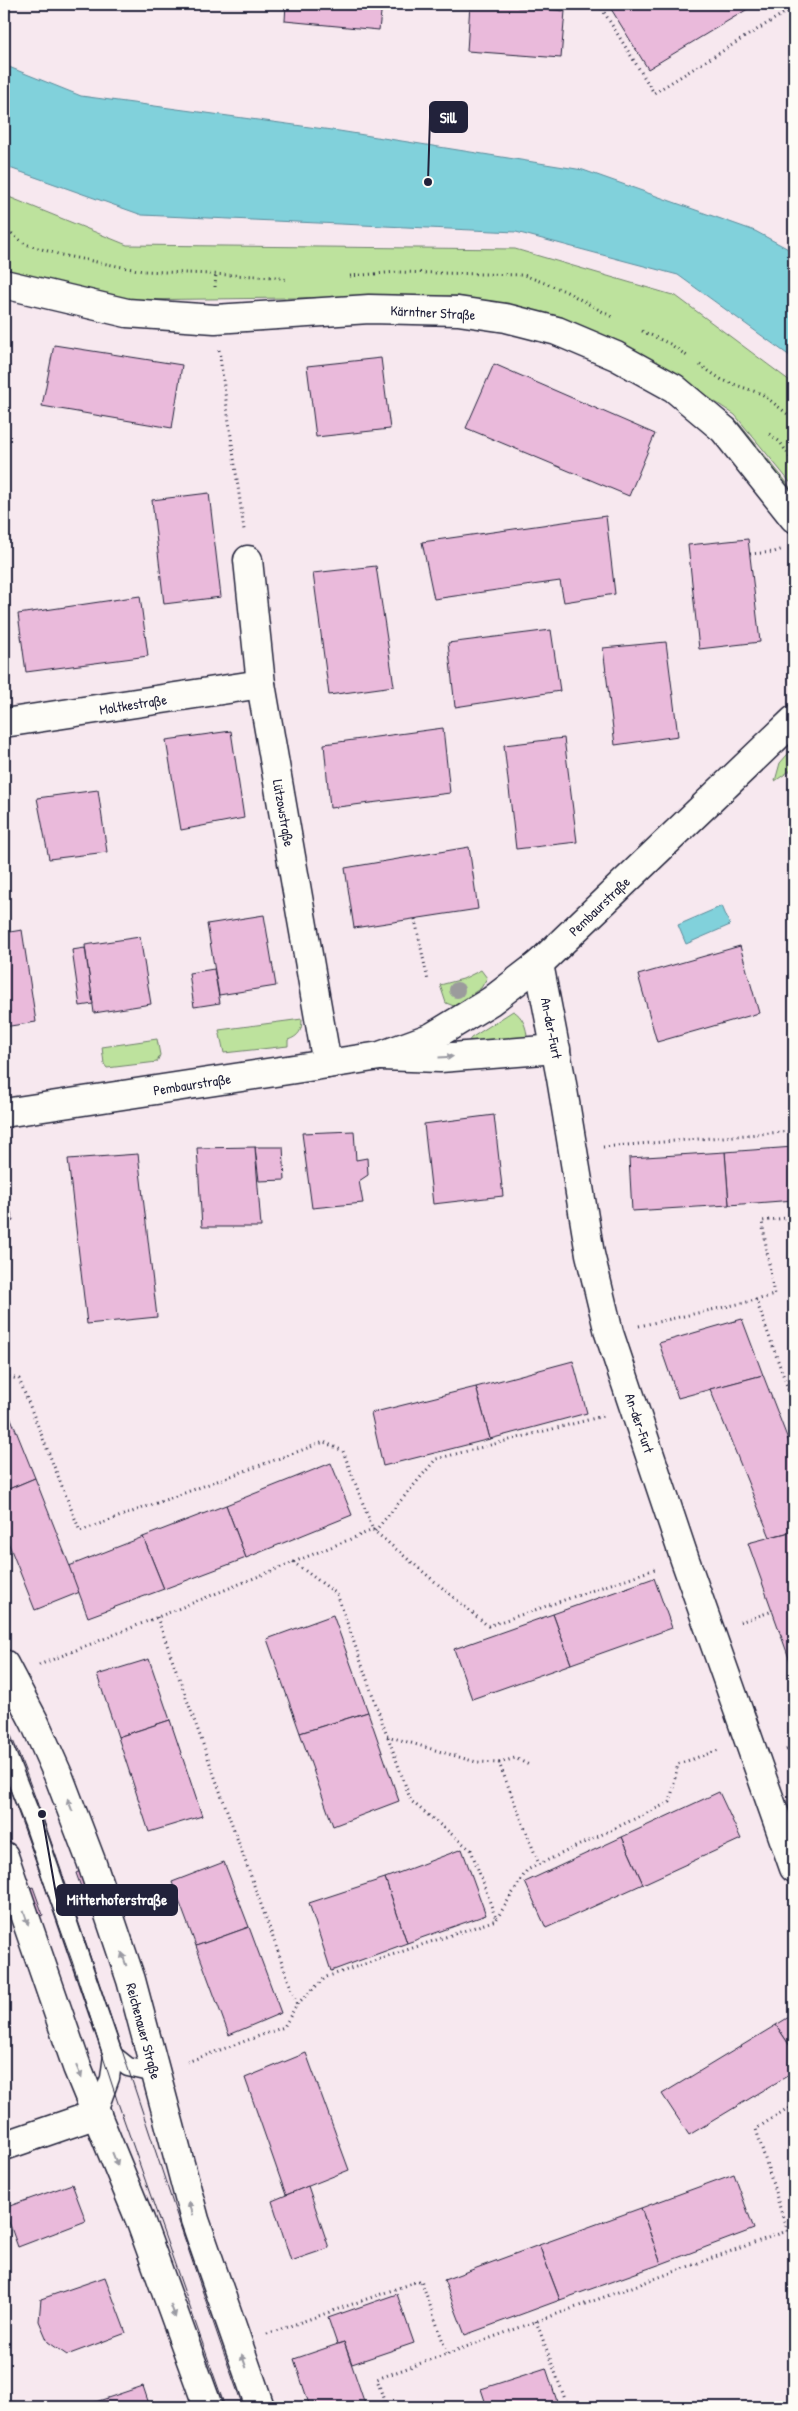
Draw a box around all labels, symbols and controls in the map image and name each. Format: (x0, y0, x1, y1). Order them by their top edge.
callout: Sill (430, 102, 467, 132)
text: Sill (440, 107, 457, 128)
street label: Kärntner Straße (390, 300, 476, 325)
street label: Moltkestraße (98, 689, 169, 720)
street label: Lützowstraße (268, 778, 299, 849)
street label: Pembaurstraße (564, 872, 635, 941)
street label: An-der-Furt (537, 996, 567, 1060)
one-way arrow (438, 1053, 454, 1061)
street label: Pembaurstraße (152, 1068, 233, 1100)
street label: An-der-Furt (621, 1391, 659, 1456)
one-way arrow (66, 1798, 74, 1813)
callout: Mitterhoferstraße (57, 1885, 177, 1915)
text: Mitterhoferstraße (67, 1889, 167, 1911)
one-way arrow (23, 1911, 30, 1926)
one-way arrow (120, 1951, 128, 1966)
street label: Reichenauer Straße (121, 1981, 166, 2082)
one-way arrow (75, 2065, 83, 2080)
one-way arrow (112, 2152, 120, 2166)
one-way arrow (186, 2200, 194, 2215)
one-way arrow (169, 2304, 177, 2319)
one-way arrow (240, 2354, 247, 2369)

